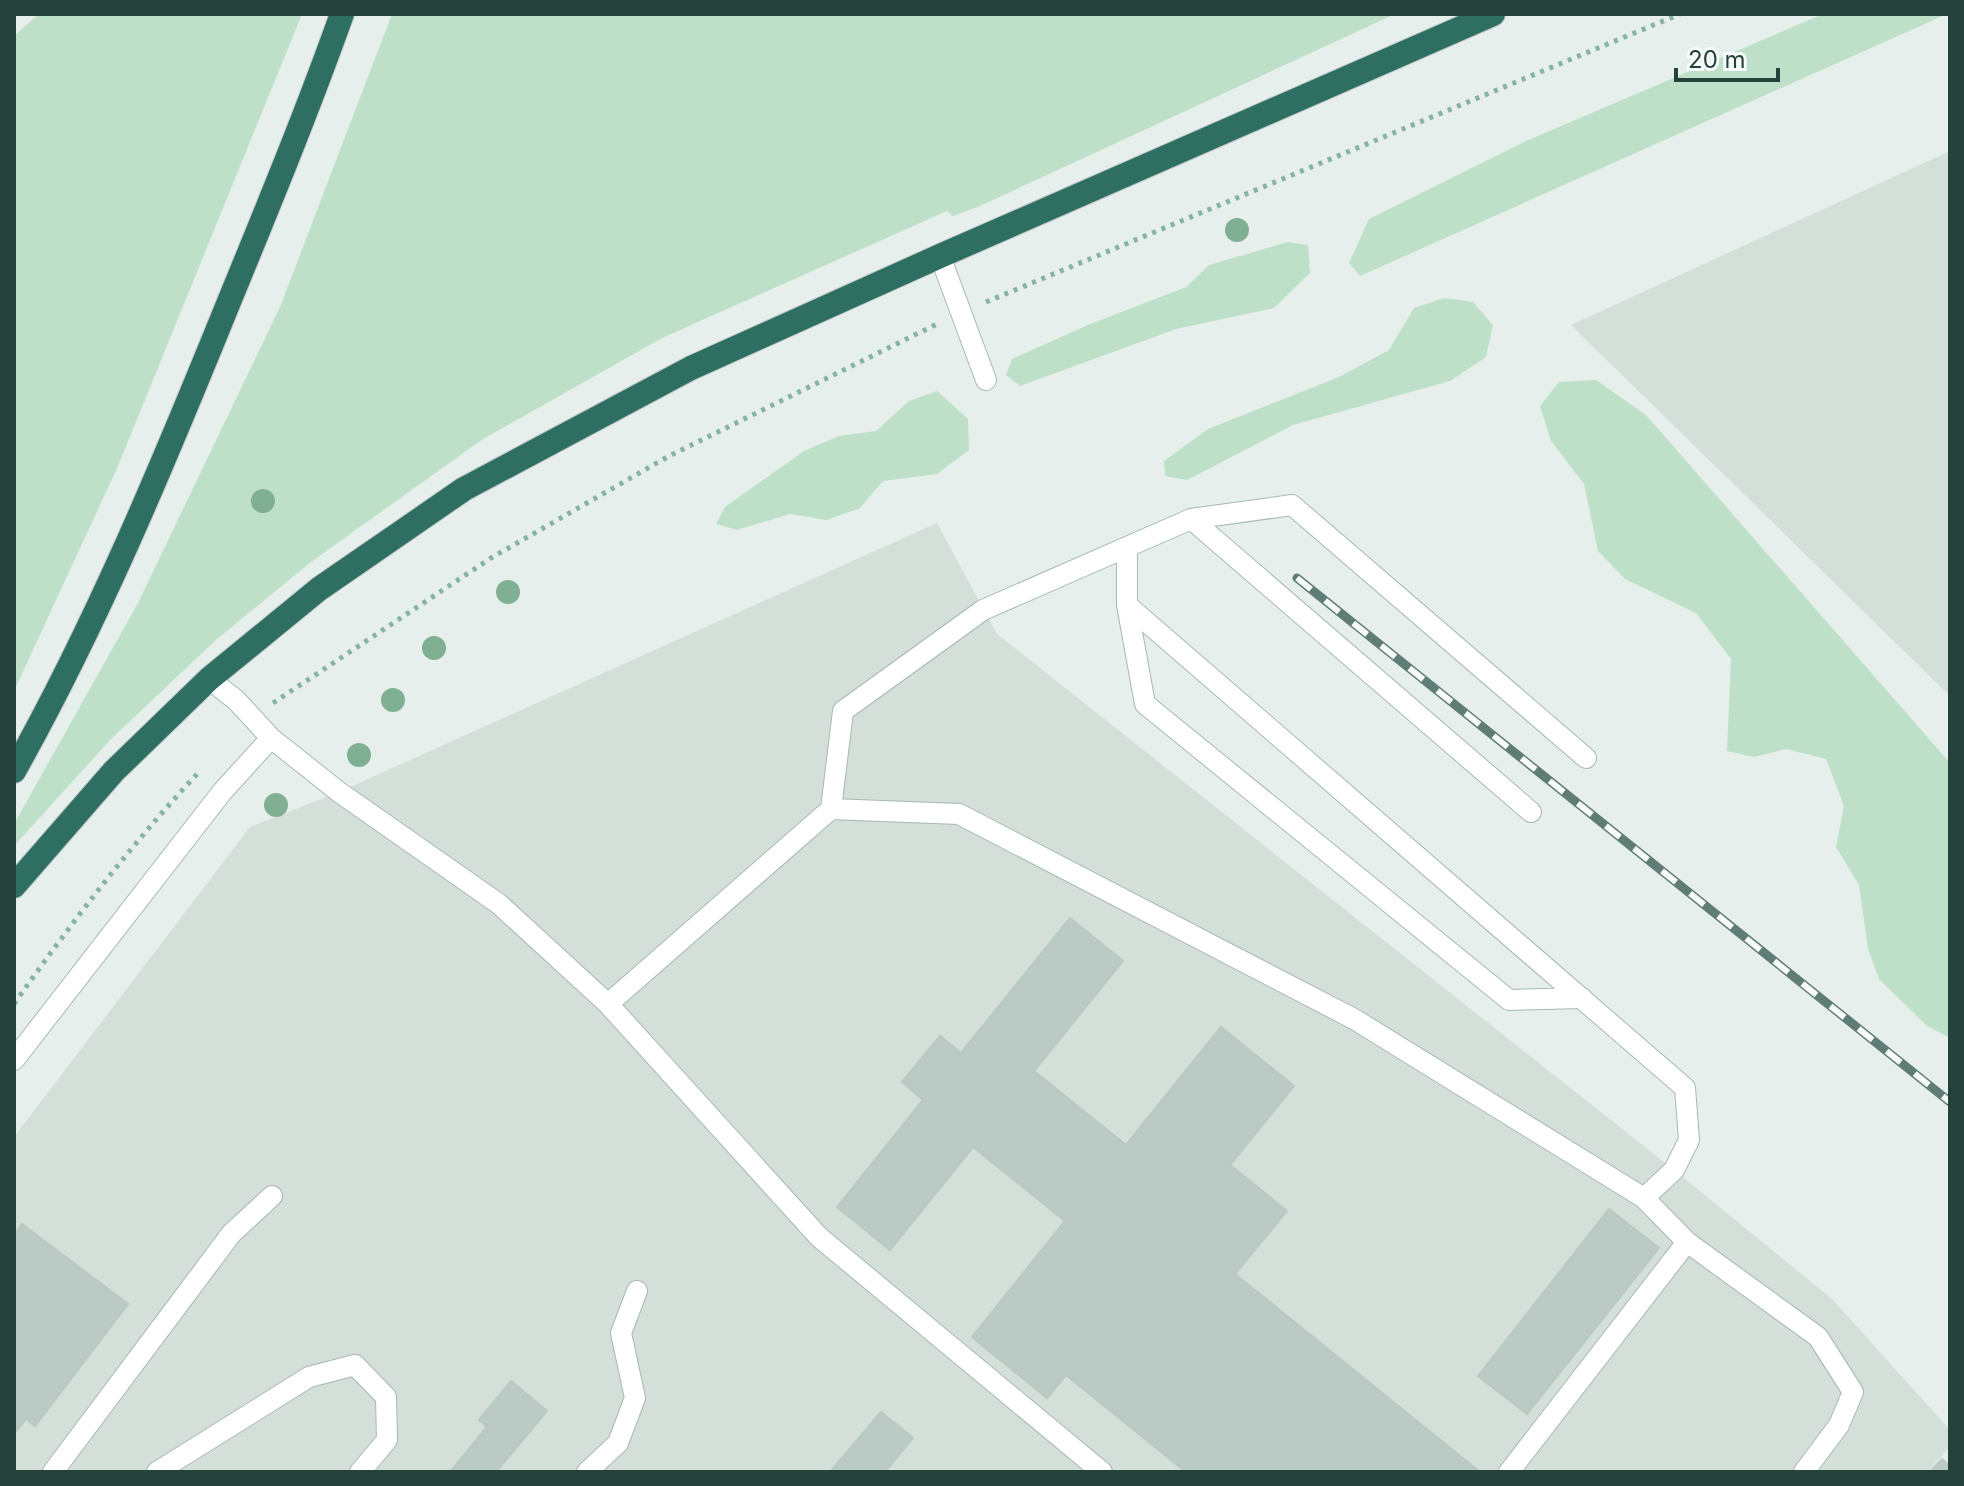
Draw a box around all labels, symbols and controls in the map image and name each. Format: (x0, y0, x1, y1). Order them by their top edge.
scale bar (1676, 32, 1778, 82)
text: 20 m (1688, 45, 1746, 74)

